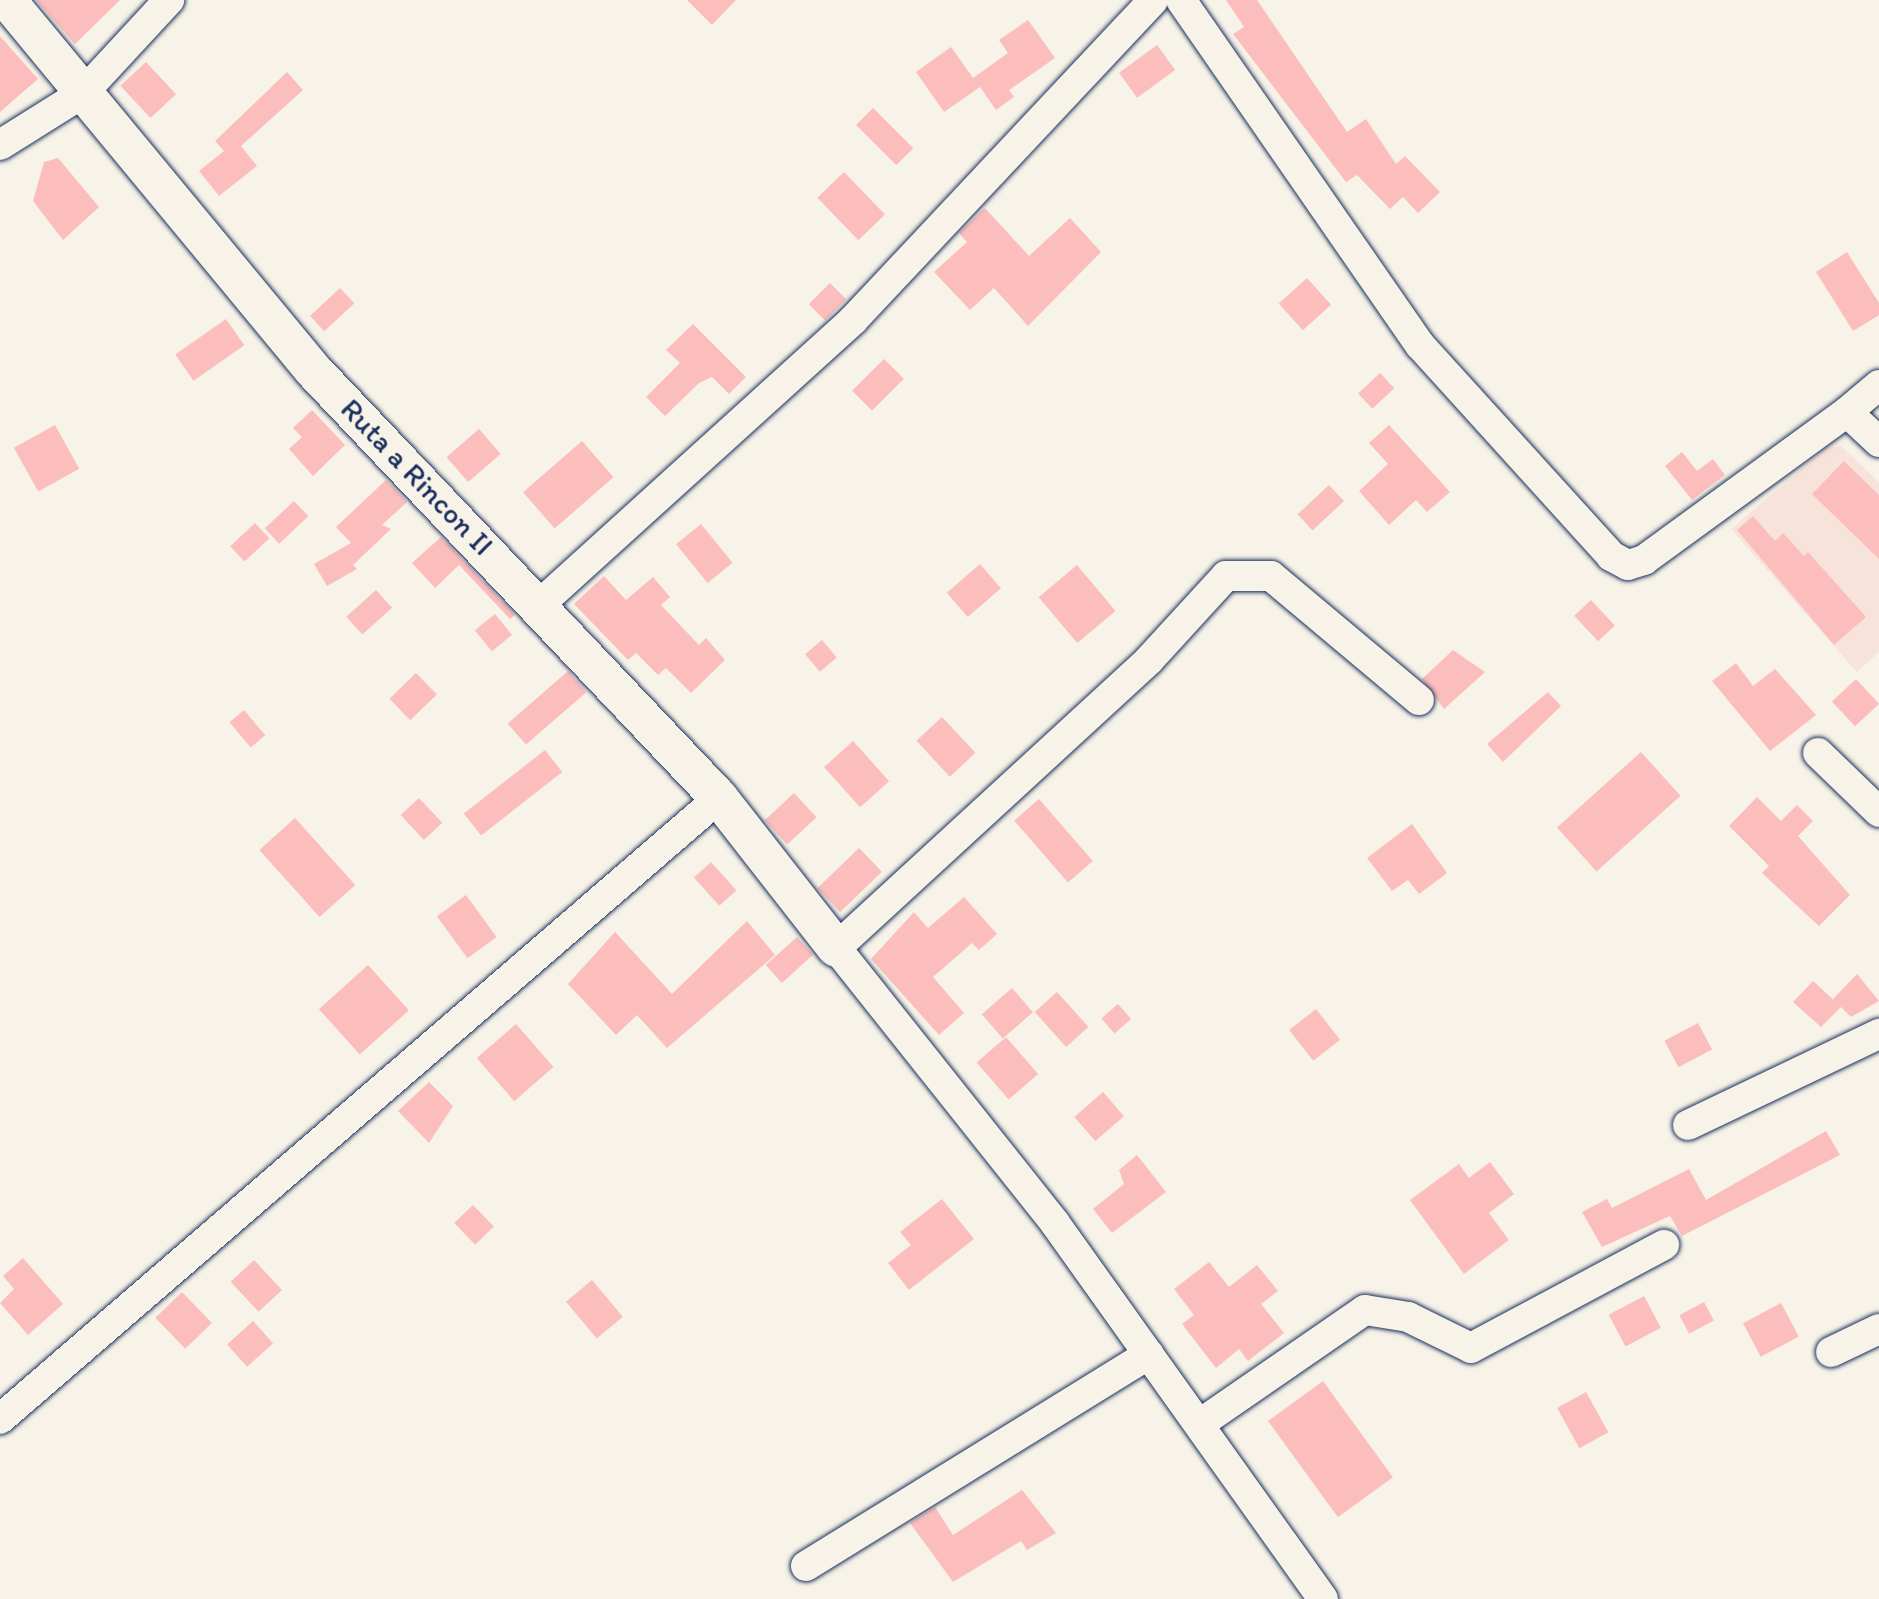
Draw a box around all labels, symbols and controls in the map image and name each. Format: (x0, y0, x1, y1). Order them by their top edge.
street label: Ruta a Rincon II (333, 391, 501, 563)

